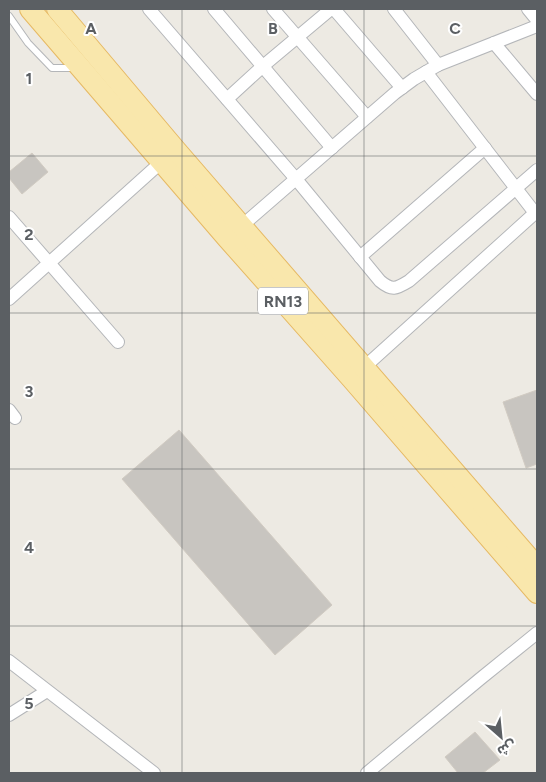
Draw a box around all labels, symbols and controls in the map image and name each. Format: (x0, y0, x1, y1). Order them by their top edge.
text: A (85, 19, 97, 38)
text: B (268, 19, 278, 38)
text: C (449, 19, 461, 38)
text: 1 (26, 69, 32, 88)
text: 2 (24, 225, 34, 244)
road number: RN13 (258, 288, 308, 314)
text: 3 (25, 382, 34, 401)
text: 4 (24, 538, 34, 557)
text: 5 (24, 694, 34, 713)
north arrow (476, 712, 526, 762)
text: ش (494, 736, 519, 760)

